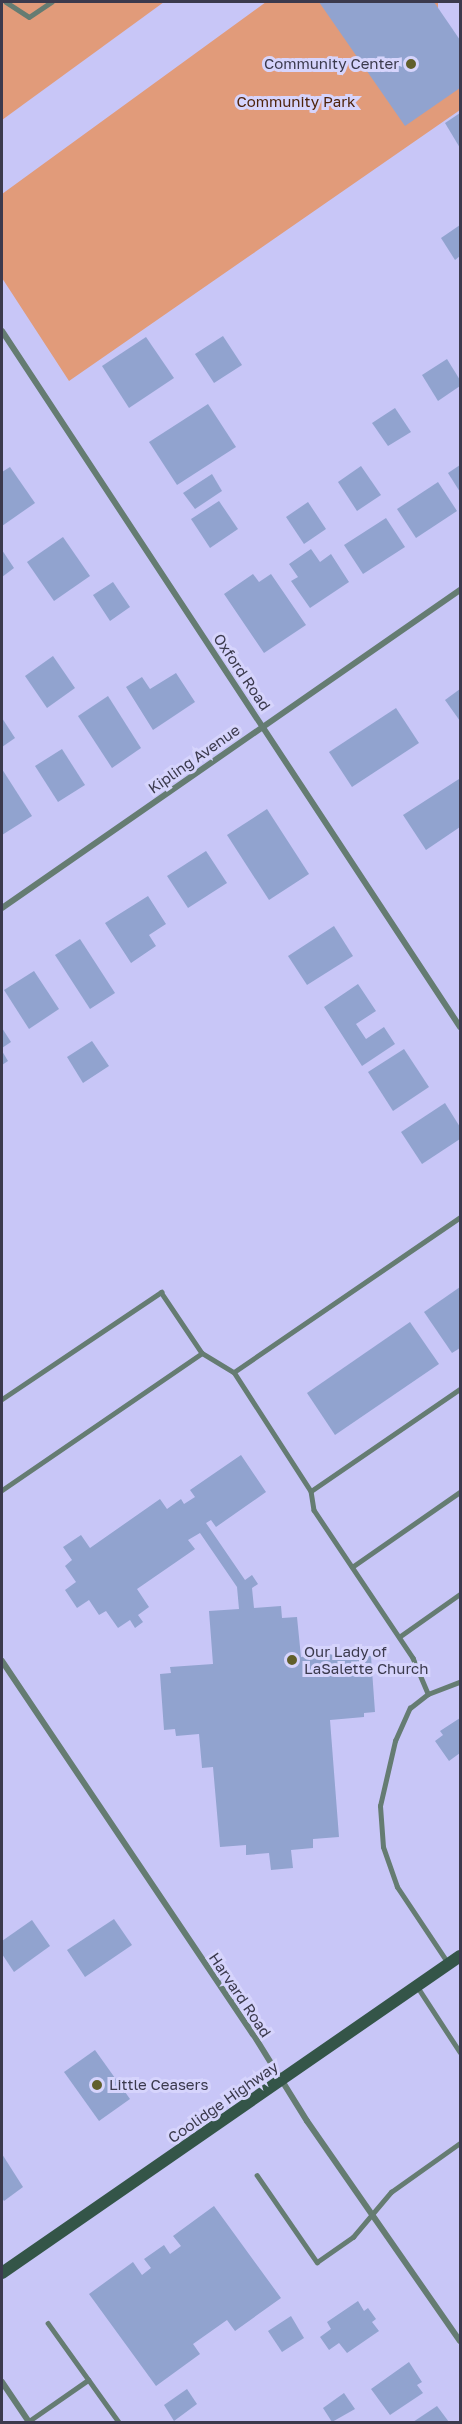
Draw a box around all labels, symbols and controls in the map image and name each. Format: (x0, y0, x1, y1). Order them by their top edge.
place label: Community Center (264, 55, 399, 73)
marker: Community Center (404, 57, 418, 71)
park label: Community Park (237, 93, 355, 111)
street label: Oxford Road (210, 630, 274, 714)
street label: Kipling Avenue (145, 721, 243, 797)
place label: Our Lady of LaSalette Church (304, 1642, 428, 1677)
marker: Our Lady of LaSalette Church (285, 1653, 299, 1667)
street label: Harvard Road (205, 1949, 275, 2041)
street label: Coolidge Highway (165, 2057, 281, 2147)
place label: Little Ceasers (109, 2076, 208, 2094)
marker: Little Ceasers (90, 2078, 104, 2092)

